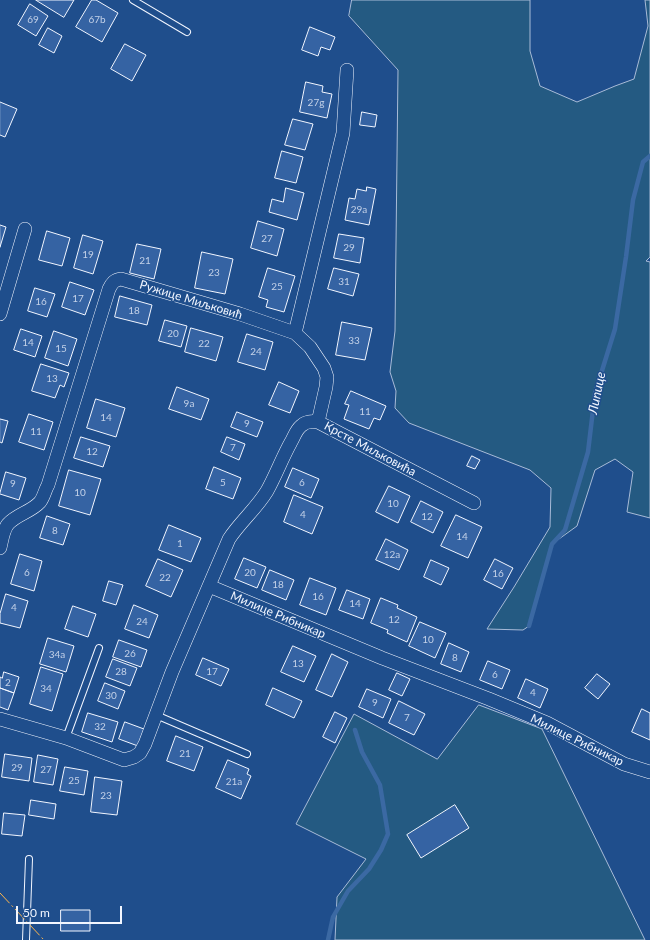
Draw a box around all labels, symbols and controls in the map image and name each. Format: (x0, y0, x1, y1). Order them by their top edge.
house number: 69 (27, 14, 39, 26)
house number: 67b (88, 14, 106, 26)
house number: 27g (308, 97, 324, 109)
house number: 29a (351, 204, 367, 216)
house number: 27 (261, 233, 273, 245)
house number: 29 (343, 242, 355, 254)
house number: 19 (82, 249, 94, 261)
house number: 21 (139, 255, 151, 267)
house number: 23 (208, 267, 220, 279)
house number: 31 (338, 276, 350, 288)
street label: Ружице Миљковић (138, 278, 244, 322)
house number: 25 (271, 281, 283, 293)
house number: 17 (72, 293, 84, 305)
house number: 16 (35, 296, 47, 308)
house number: 18 (128, 305, 140, 317)
house number: 20 (167, 328, 179, 340)
house number: 33 (348, 335, 360, 347)
house number: 14 (22, 337, 34, 349)
house number: 22 (198, 338, 210, 350)
house number: 15 (55, 343, 67, 355)
house number: 24 (250, 346, 262, 358)
water label: Липице (585, 370, 609, 416)
house number: 13 (46, 373, 58, 385)
house number: 9a (184, 398, 194, 410)
house number: 11 (359, 406, 371, 418)
house number: 14 (100, 412, 112, 424)
house number: 9 (244, 418, 250, 430)
street label: Крсте Миљковића (322, 419, 418, 479)
house number: 11 (30, 426, 42, 438)
house number: 7 (230, 442, 236, 454)
house number: 12 (86, 446, 98, 458)
house number: 5 (220, 477, 226, 489)
house number: 6 (299, 477, 305, 489)
house number: 9 (10, 478, 16, 490)
house number: 10 (74, 487, 86, 499)
house number: 10 (387, 498, 399, 510)
house number: 4 (300, 509, 306, 521)
house number: 12 (421, 511, 433, 523)
house number: 8 (52, 525, 58, 537)
house number: 14 (456, 531, 468, 543)
house number: 1 (177, 538, 183, 550)
house number: 12a (384, 549, 400, 561)
house number: 6 (24, 567, 30, 579)
house number: 20 (244, 567, 256, 579)
house number: 16 (492, 568, 504, 580)
house number: 22 (159, 572, 171, 584)
house number: 18 (272, 579, 284, 591)
street label: Милице Рибникар (228, 588, 328, 642)
house number: 16 (312, 591, 324, 603)
house number: 14 (349, 598, 361, 610)
house number: 4 (11, 602, 17, 614)
house number: 12 (388, 614, 400, 626)
house number: 24 (136, 616, 148, 628)
house number: 10 (422, 634, 434, 646)
house number: 26 (124, 648, 136, 660)
house number: 34a (49, 649, 65, 661)
house number: 8 (452, 652, 458, 664)
house number: 13 (292, 658, 304, 670)
house number: 28 (115, 666, 127, 678)
house number: 17 (206, 666, 218, 678)
house number: 6 (492, 669, 498, 681)
house number: 2 (5, 677, 11, 689)
house number: 34 (40, 683, 52, 695)
house number: 4 (530, 687, 536, 699)
house number: 30 (105, 690, 117, 702)
house number: 9 (372, 697, 378, 709)
street label: Милице Рибникар (528, 711, 626, 769)
house number: 7 (404, 712, 410, 724)
house number: 32 (94, 721, 106, 733)
house number: 21 (179, 748, 191, 760)
house number: 29 (11, 762, 23, 774)
house number: 27 (40, 764, 52, 776)
house number: 25 (68, 775, 80, 787)
house number: 21a (226, 776, 242, 788)
house number: 23 (100, 790, 112, 802)
scale bar (18, 898, 124, 924)
text: 50 m (23, 905, 50, 920)

